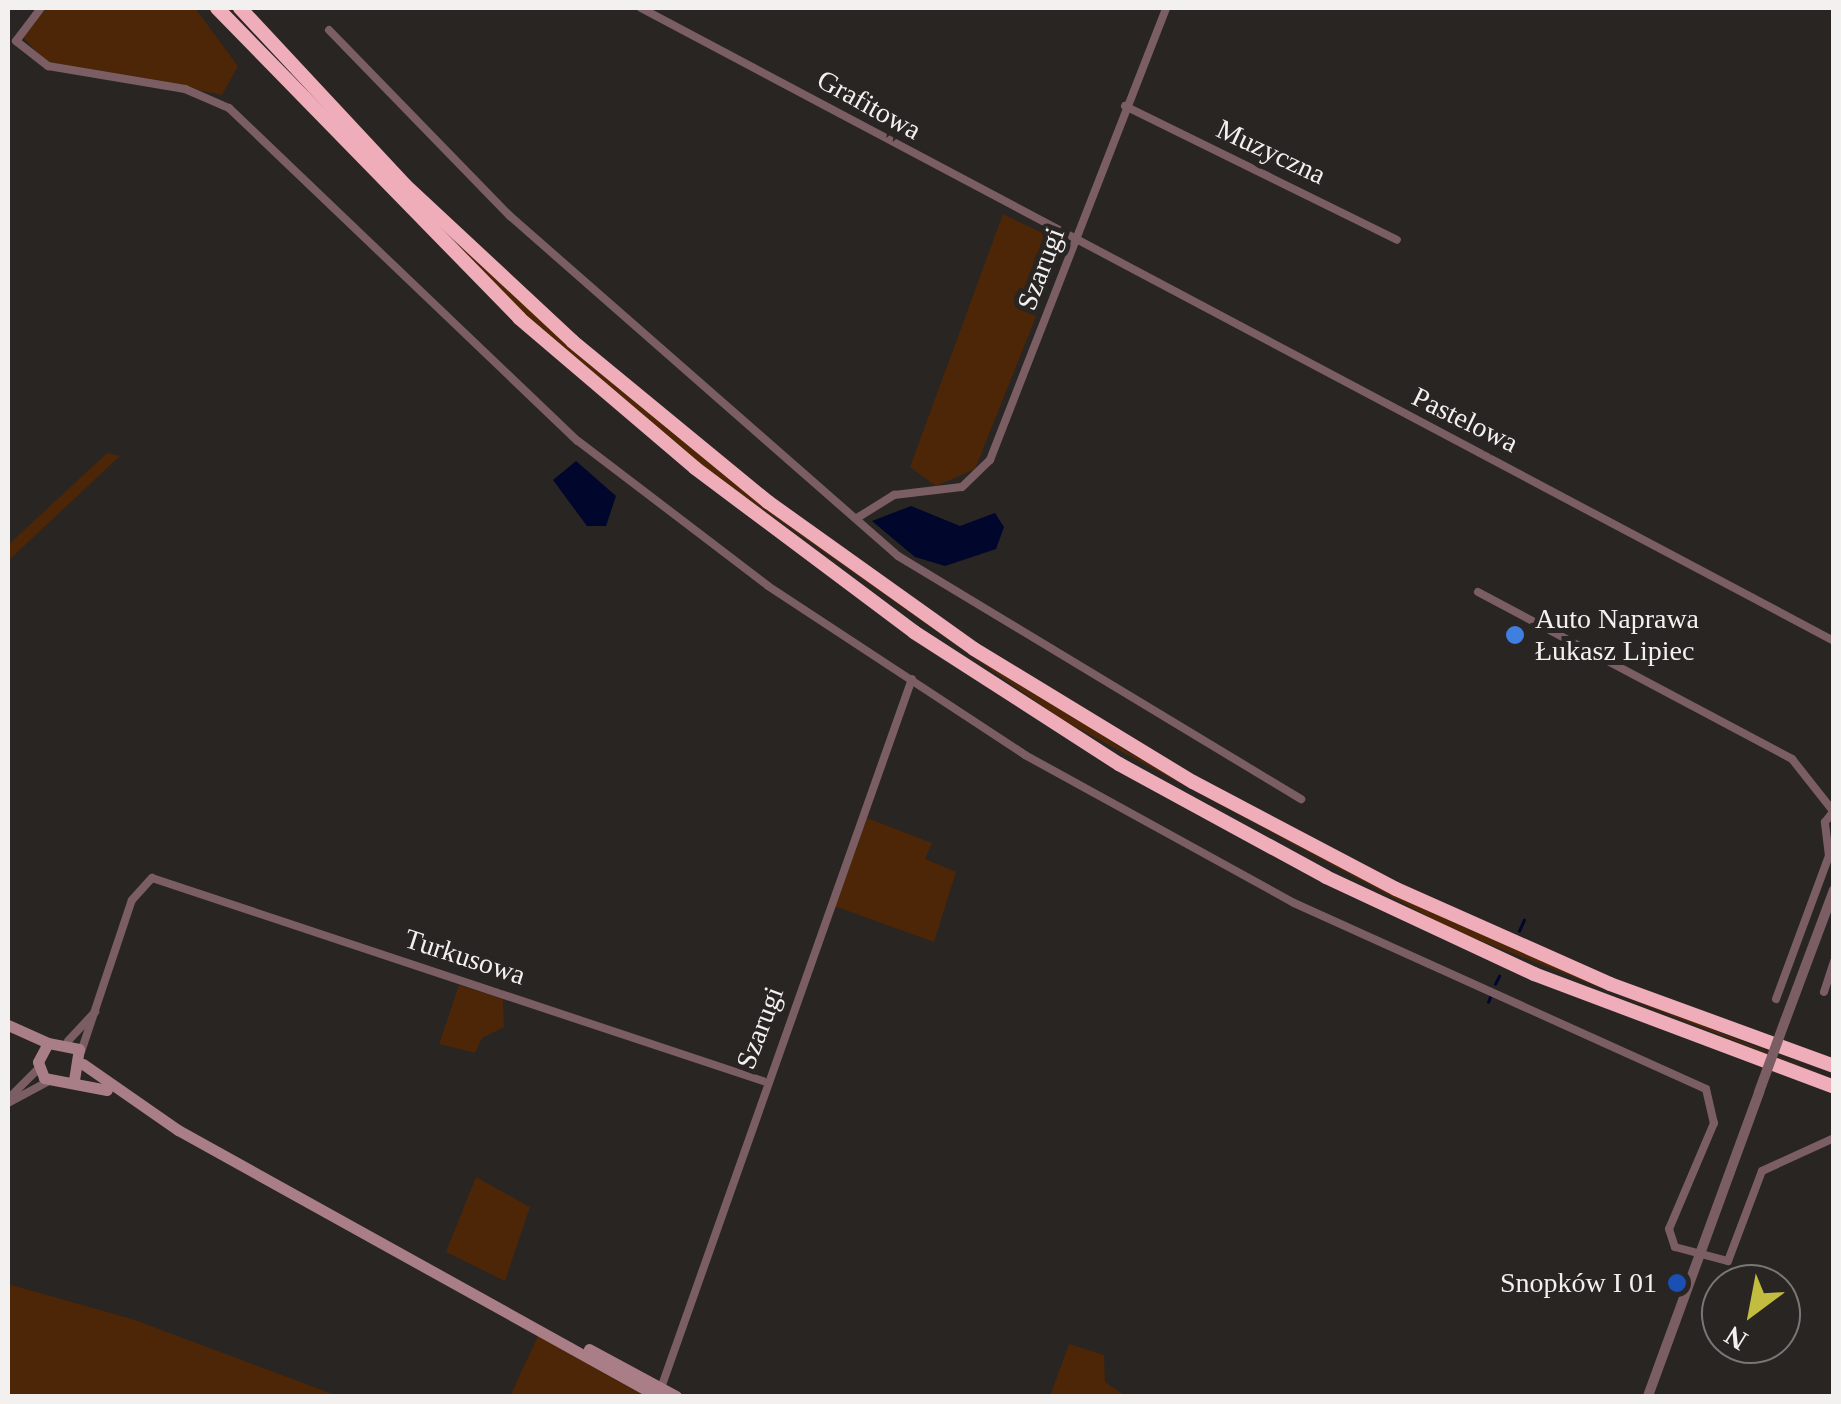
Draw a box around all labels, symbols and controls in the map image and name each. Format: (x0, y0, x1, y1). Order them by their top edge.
street label: Grafitowa (811, 63, 927, 147)
street label: Muzyczna (1211, 112, 1331, 192)
street label: Szarugi (1010, 223, 1072, 315)
street label: Pastelowa (1407, 380, 1523, 460)
place label: Auto Naprawa Łukasz Lipiec (1535, 602, 1699, 668)
marker: Auto Naprawa Łukasz Lipiec (1504, 624, 1526, 646)
street label: Turkusowa (400, 922, 530, 992)
street label: Szarugi (729, 982, 791, 1074)
north arrow (1701, 1264, 1801, 1364)
place label: Snopków I 01 (1500, 1266, 1657, 1300)
marker: Snopków I 01 (1666, 1272, 1688, 1294)
text: N (1719, 1320, 1753, 1357)

